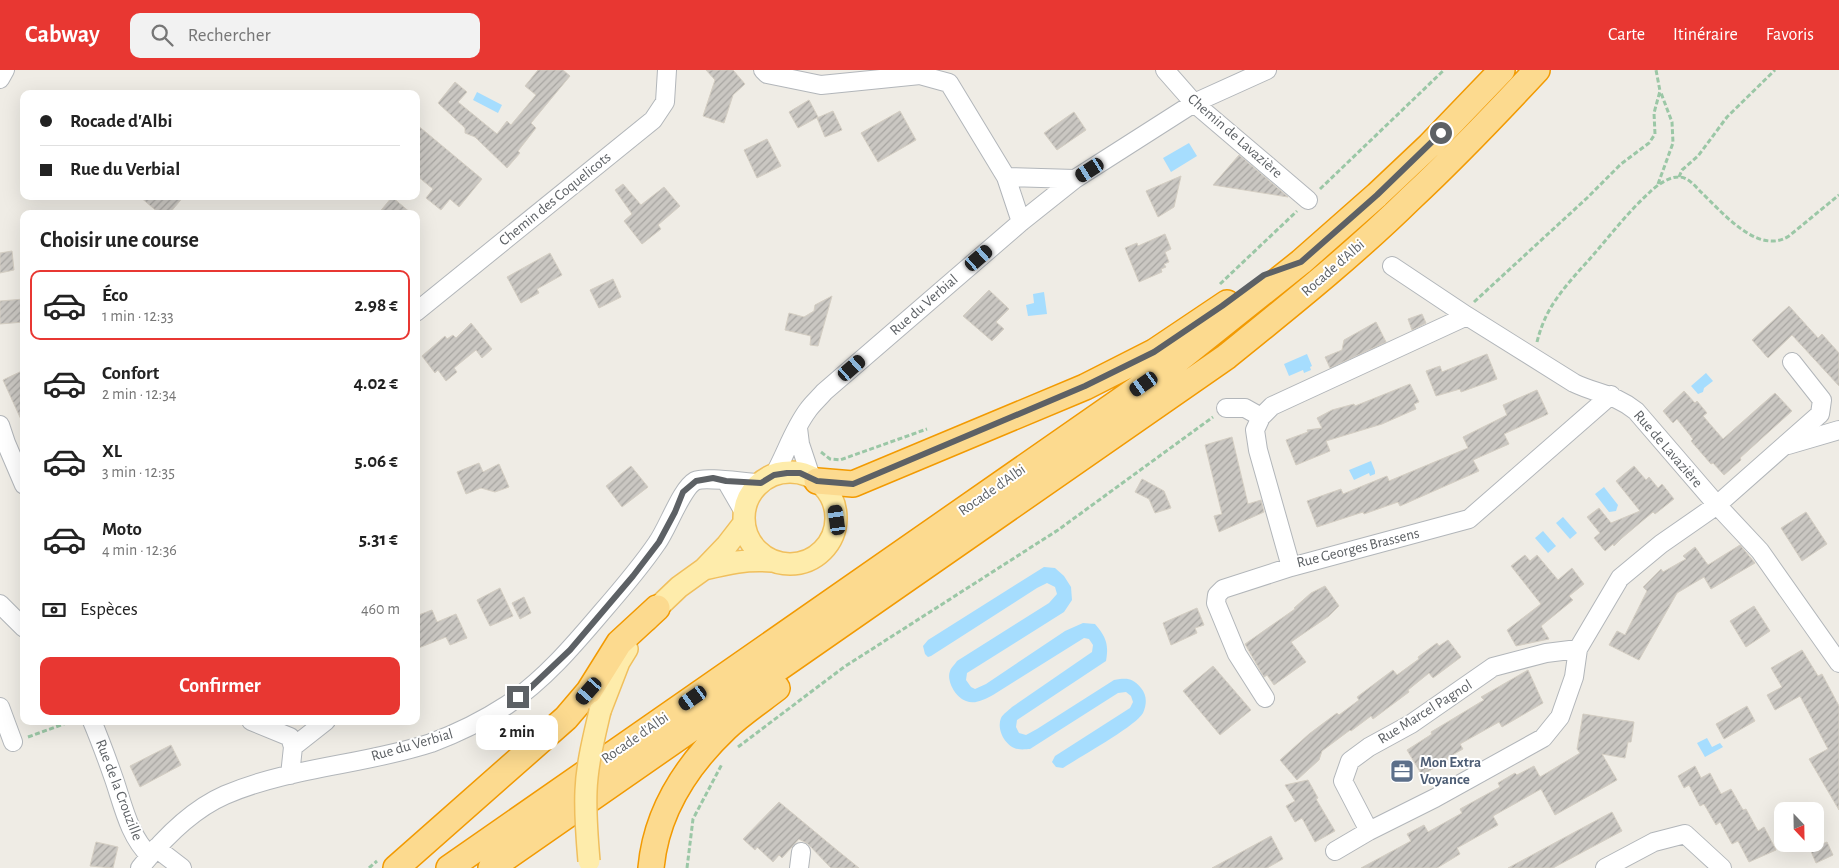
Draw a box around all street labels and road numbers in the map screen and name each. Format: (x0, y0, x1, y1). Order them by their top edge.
street label: Chemin de Lavazière (1185, 91, 1285, 181)
street label: Chemin des Coquelicots (496, 149, 614, 249)
street label: Rocade d'Albi (1299, 237, 1367, 299)
street label: Rue du Verbial (887, 272, 961, 338)
street label: Rue de Lavazière (1631, 408, 1705, 490)
street label: Rocade d'Albi (956, 462, 1028, 518)
street label: Rue Georges Brassens (1295, 526, 1421, 570)
street label: Rue Marcel Pagnol (1375, 677, 1475, 747)
street label: Rocade d'Albi (599, 710, 671, 766)
street label: Rue du Verbial (369, 726, 455, 764)
street label: Rue de la Crouzille (93, 737, 145, 843)

